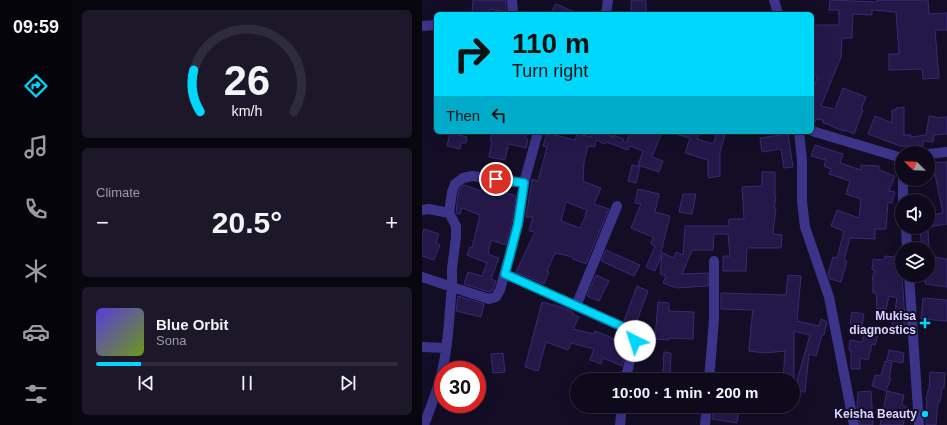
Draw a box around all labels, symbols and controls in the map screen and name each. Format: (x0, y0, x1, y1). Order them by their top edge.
text: 09:59 (13, 17, 59, 37)
icon: right (446, 28, 498, 80)
text: 110 m (512, 28, 590, 59)
text: 26 (224, 57, 270, 104)
text: Turn right (512, 61, 588, 81)
icon: directions (22, 72, 50, 100)
text: km/h (232, 103, 263, 119)
icon: left (488, 104, 510, 126)
text: Then (446, 107, 480, 124)
icon: music (22, 133, 50, 161)
north arrow (895, 146, 935, 186)
map controls (895, 146, 935, 282)
pin (479, 162, 513, 196)
icon: arrive (485, 168, 507, 190)
text: Climate (96, 185, 140, 200)
button: sound (895, 194, 935, 234)
icon: phone (22, 195, 50, 223)
text: 20.5° (212, 206, 282, 239)
text: − (96, 210, 109, 235)
text: + (385, 210, 398, 235)
button: layers (895, 242, 935, 282)
icon: climate (22, 257, 50, 285)
place label: Mukisa diagnostics (849, 309, 916, 337)
text: Blue Orbit (156, 316, 229, 333)
marker: Mukisa diagnostics (919, 317, 931, 329)
icon: car (22, 318, 50, 346)
position arrow (614, 320, 656, 362)
text: Sona (156, 333, 186, 348)
speed limit sign: 30 (434, 361, 486, 413)
icon: previous (135, 372, 157, 394)
icon: pause (236, 372, 258, 394)
icon: next (337, 372, 359, 394)
icon: filters (22, 380, 50, 408)
text: 10:00 · 1 min · 200 m (612, 384, 758, 401)
place label: Keisha Beauty (834, 407, 917, 421)
marker: Keisha Beauty (920, 409, 930, 419)

